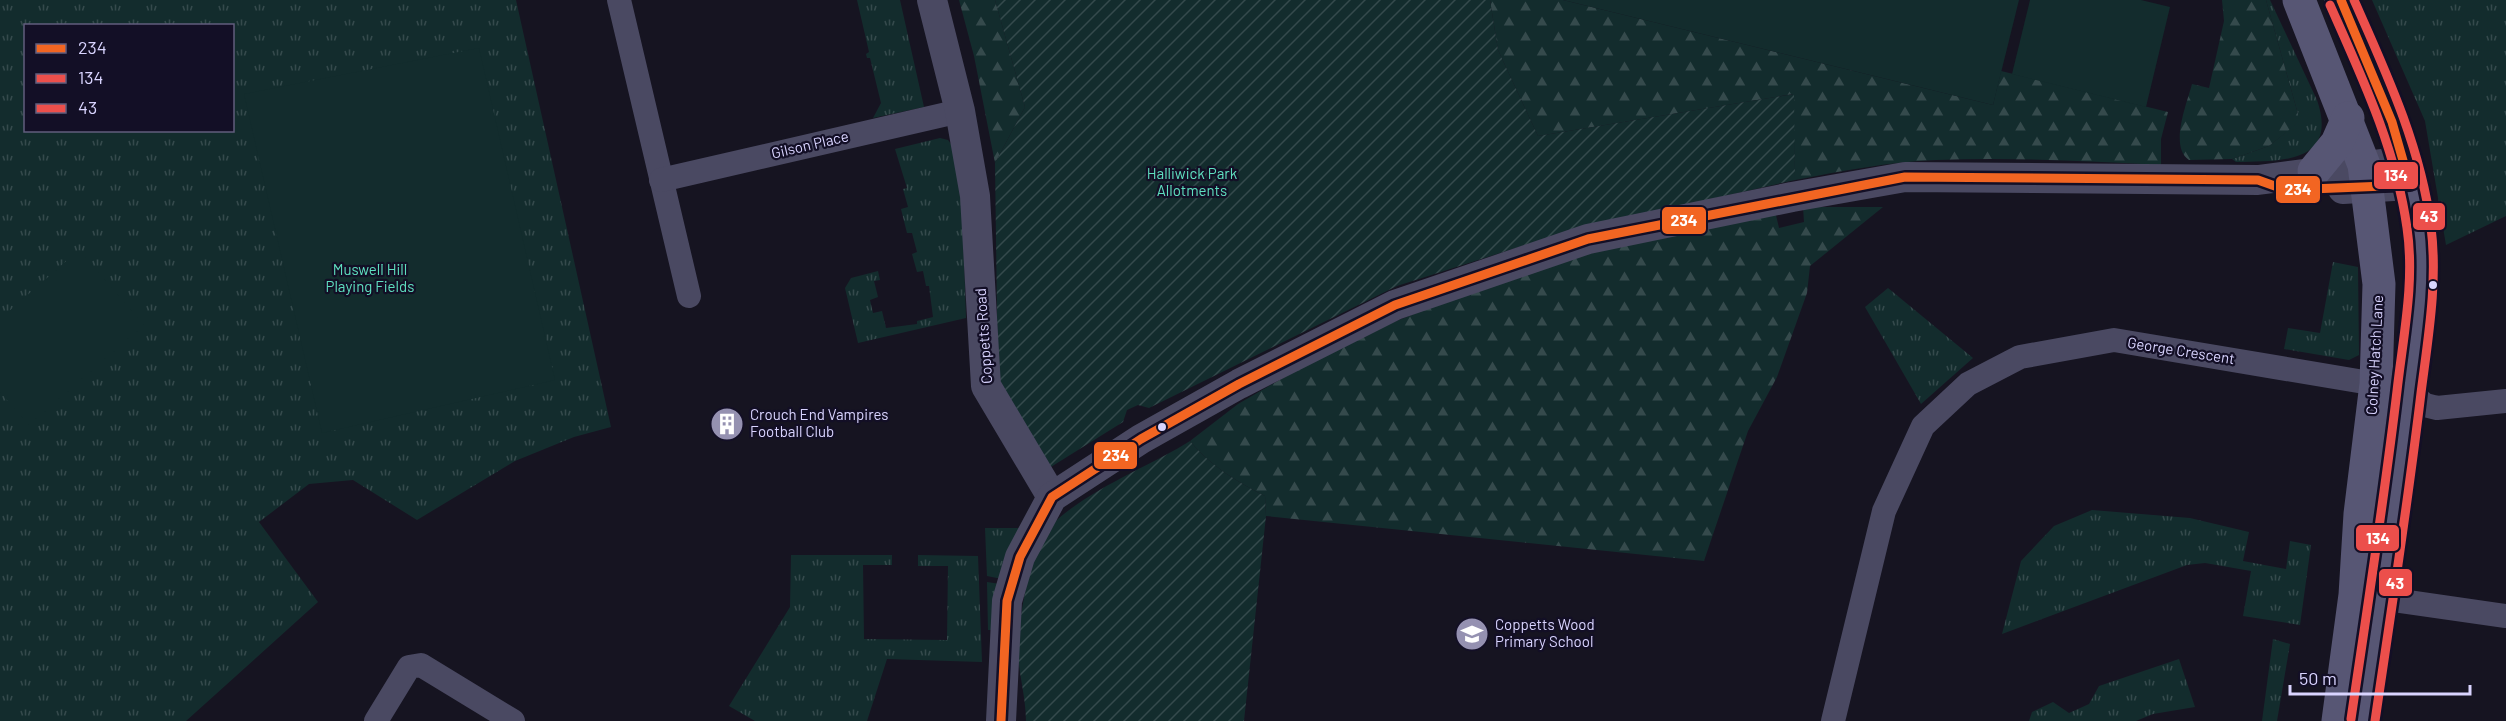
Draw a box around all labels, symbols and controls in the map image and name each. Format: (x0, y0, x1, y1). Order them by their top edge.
legend (24, 24, 234, 132)
text: 234 (78, 36, 107, 58)
text: 134 (78, 66, 104, 88)
text: 43 (78, 96, 97, 118)
street label: Gilson Place (769, 126, 850, 162)
line badge: 134 (2373, 161, 2419, 190)
park label: Halliwick Park Allotments (1147, 164, 1238, 199)
text: 134 (2384, 165, 2408, 184)
line badge: 234 (2275, 175, 2321, 204)
text: 234 (2284, 179, 2312, 198)
line badge: 43 (2412, 202, 2446, 231)
line badge: 234 (1661, 206, 1707, 235)
text: 43 (2420, 206, 2438, 225)
text: 234 (1670, 210, 1698, 229)
park label: Muswell Hill Playing Fields (326, 260, 414, 295)
unlabelled marker (2427, 279, 2439, 291)
street label: Coppetts Road (971, 288, 995, 385)
street label: Colney Hatch Lane (2362, 295, 2386, 415)
street label: George Crescent (2126, 333, 2236, 367)
place label: Crouch End Vampires Football Club (750, 405, 889, 440)
building icon: Crouch End Vampires Football Club (709, 406, 745, 442)
unlabelled marker (1156, 421, 1168, 433)
line badge: 234 (1093, 441, 1138, 470)
text: 234 (1102, 445, 1130, 464)
line badge: 134 (2355, 524, 2400, 552)
text: 134 (2366, 528, 2390, 547)
line badge: 43 (2378, 568, 2413, 597)
text: 43 (2386, 573, 2404, 592)
place label: Coppetts Wood Primary School (1495, 615, 1595, 650)
school or university icon: Coppetts Wood Primary School (1454, 616, 1490, 652)
scale bar (2290, 658, 2470, 696)
text: 50 m (2299, 667, 2337, 689)

